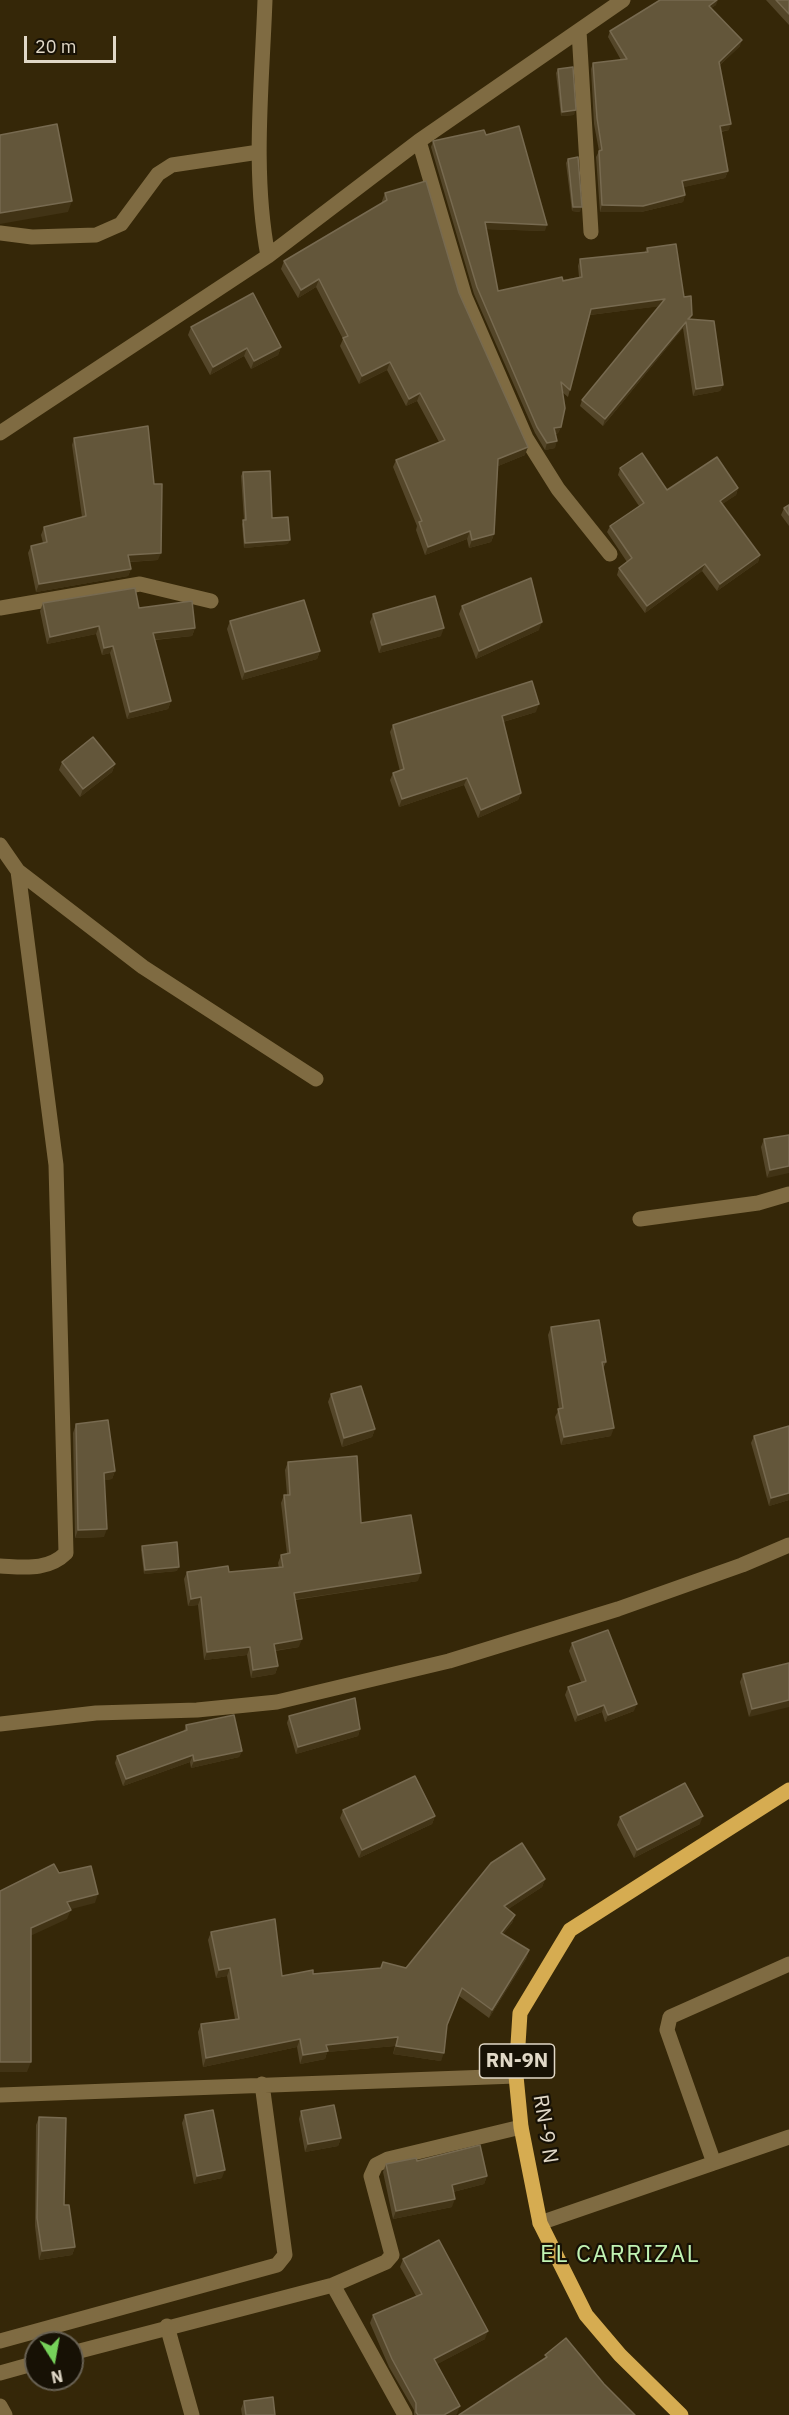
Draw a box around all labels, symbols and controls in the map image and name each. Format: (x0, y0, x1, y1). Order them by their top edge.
scale bar (27, 24, 118, 62)
text: 20 m (35, 35, 77, 58)
road number: RN-9N (480, 2044, 554, 2078)
street label: RN-9 N (527, 2093, 563, 2165)
district label: EL CARRIZAL (540, 2241, 700, 2269)
north arrow (24, 2331, 84, 2391)
text: N (49, 2366, 65, 2388)

